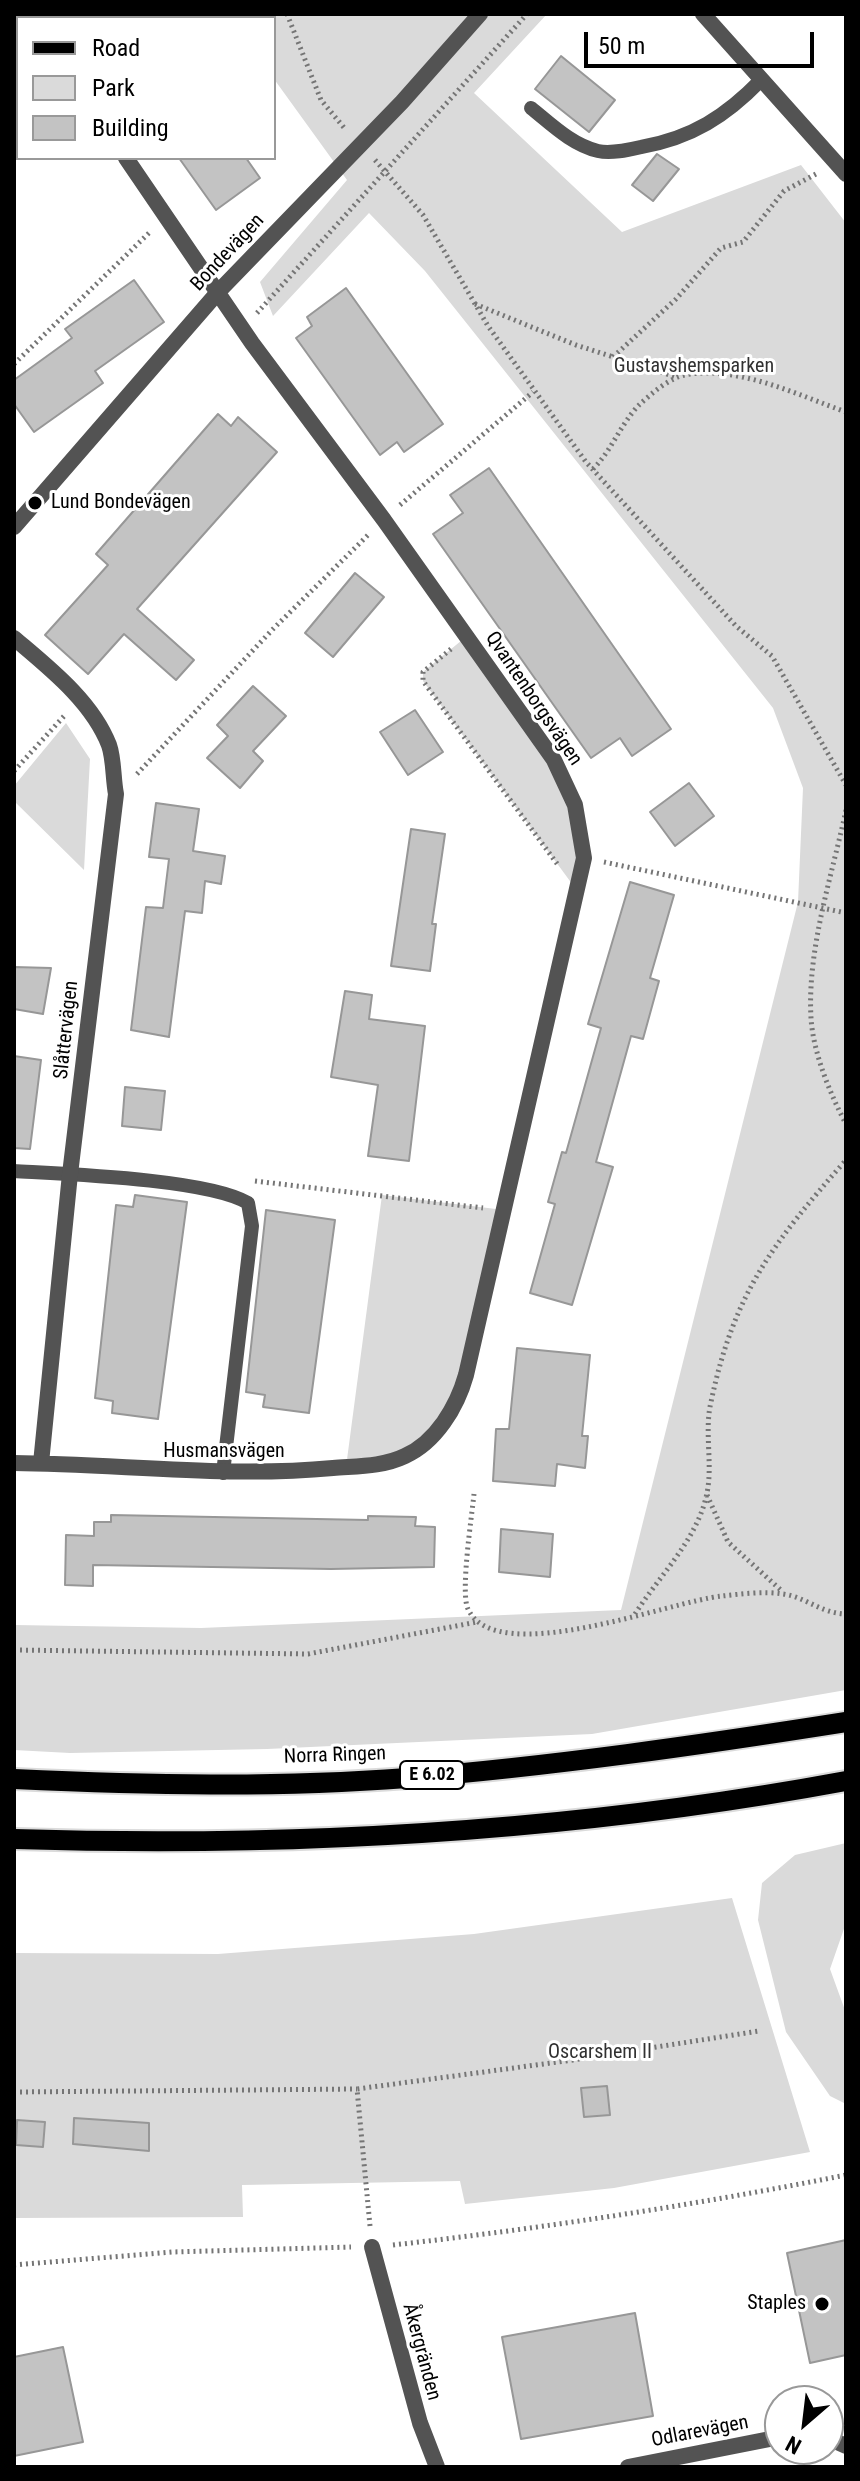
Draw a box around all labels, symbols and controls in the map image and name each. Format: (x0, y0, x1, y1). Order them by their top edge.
legend (16, 16, 276, 160)
scale bar (588, 16, 818, 66)
text: 50 m (598, 32, 645, 60)
text: Road (92, 34, 140, 62)
text: Park (92, 74, 135, 102)
text: Building (92, 114, 169, 142)
street label: Bondevägen (186, 209, 270, 297)
park label: Gustavshemsparken (614, 355, 774, 379)
place label: Lund Bondevägen (51, 491, 191, 515)
marker: Lund Bondevägen (26, 494, 44, 512)
street label: Qvantenborgsvägen (479, 627, 587, 771)
street label: Slåttervägen (50, 980, 84, 1080)
street label: Husmansvägen (163, 1440, 285, 1464)
street label: Norra Ringen (284, 1742, 386, 1770)
road number: E 6.02 (400, 1761, 464, 1789)
park label: Oscarshem II (548, 2041, 652, 2065)
place label: Staples (747, 2292, 806, 2316)
marker: Staples (813, 2295, 831, 2313)
street label: Åkergränden (397, 2301, 445, 2403)
north arrow (764, 2385, 844, 2465)
street label: Odlarevägen (650, 2411, 750, 2453)
text: N (782, 2431, 805, 2459)

